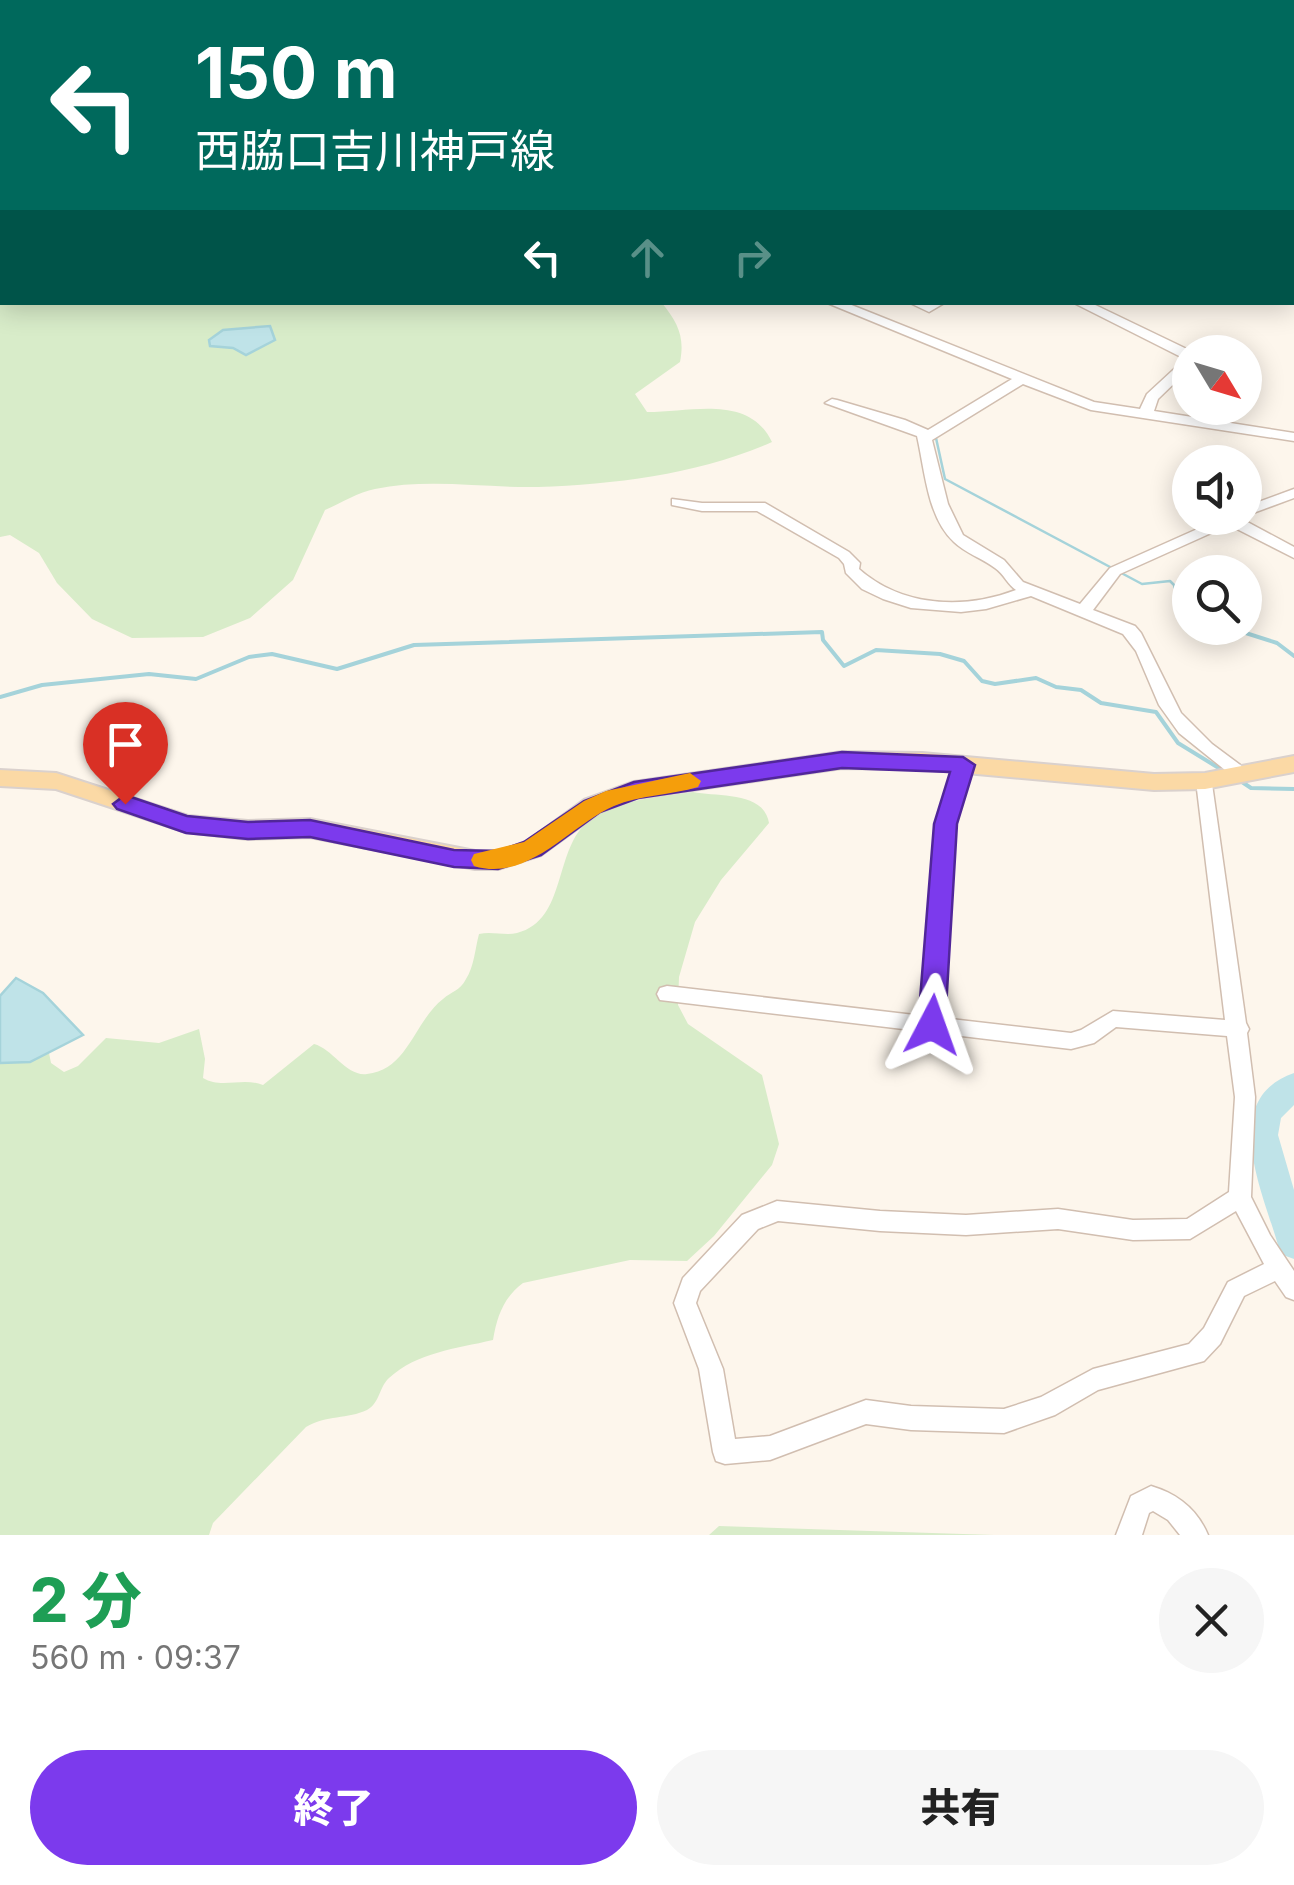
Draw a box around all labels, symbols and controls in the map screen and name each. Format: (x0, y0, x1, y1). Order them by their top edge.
text: 150 m (195, 30, 398, 115)
icon: left (30, 40, 160, 170)
text: 西脇口吉川神戸線 (195, 123, 555, 178)
icon: left (515, 230, 570, 285)
icon: ahead (620, 230, 675, 285)
icon: right (725, 230, 780, 285)
north arrow (1172, 335, 1262, 425)
map controls (1172, 335, 1262, 645)
button: sound (1172, 445, 1262, 535)
button: search (1172, 555, 1262, 645)
pin (83, 702, 168, 805)
icon: arrive (98, 717, 153, 772)
position arrow (880, 973, 984, 1077)
text: 2 分 (30, 1564, 141, 1636)
button: close (1159, 1568, 1264, 1673)
text: 560 m · 09:37 (30, 1638, 241, 1677)
button: 終了 (30, 1750, 637, 1865)
button: 共有 (657, 1750, 1264, 1865)

